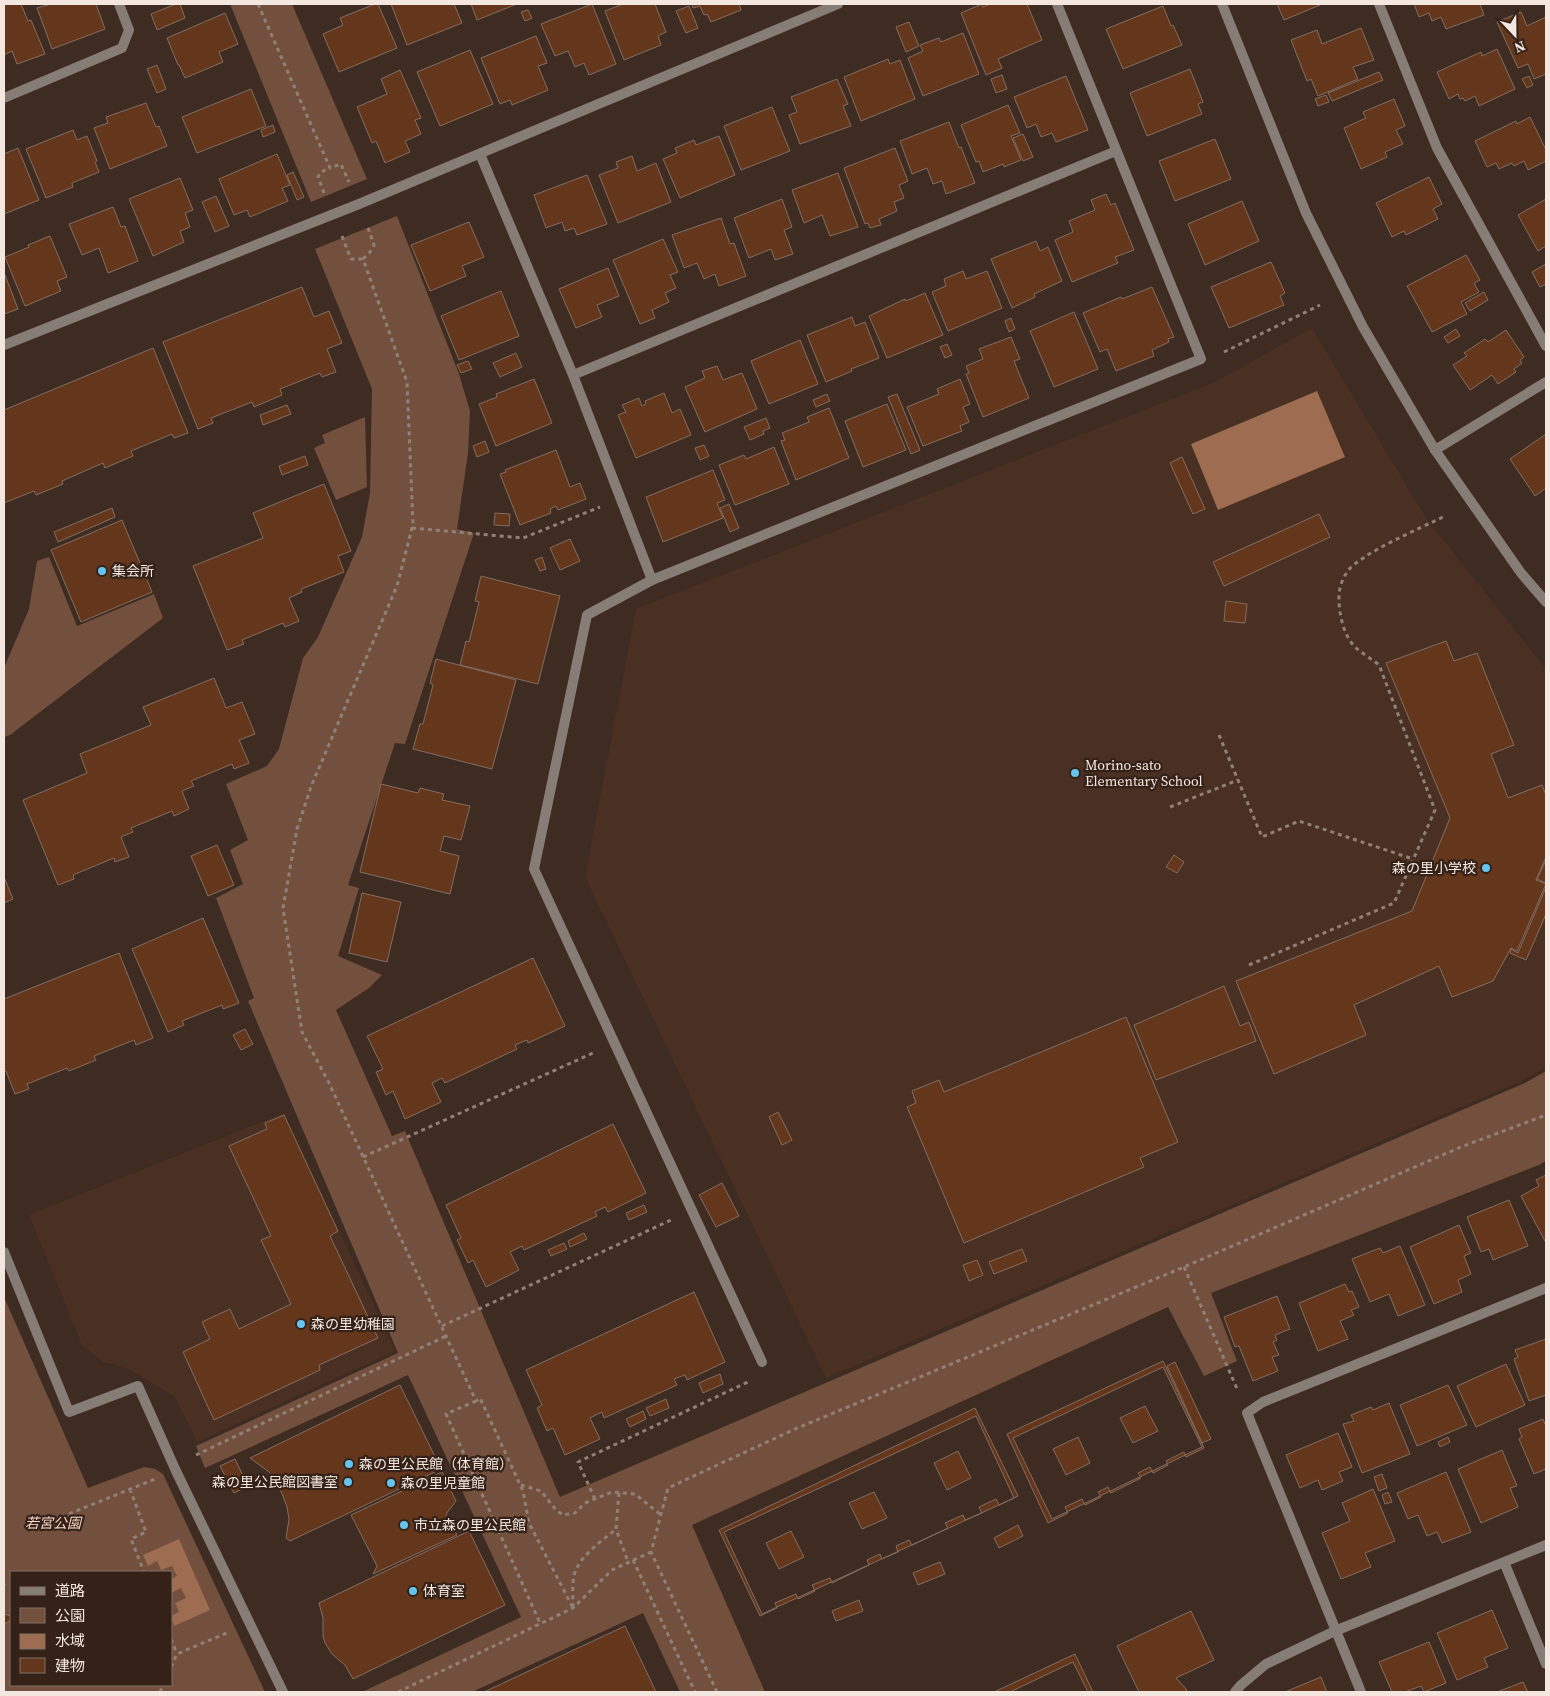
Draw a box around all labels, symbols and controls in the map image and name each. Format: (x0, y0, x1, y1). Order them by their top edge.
north arrow (1490, 10, 1540, 60)
text: N (1511, 36, 1528, 58)
place label: 集会所 (112, 561, 154, 581)
marker: 集会所 (96, 565, 108, 577)
place label: Morino-sato Elementary School (1085, 755, 1203, 791)
marker: Morino-sato Elementary School (1069, 767, 1081, 779)
place label: 森の里小学校 (1392, 858, 1476, 878)
marker: 森の里小学校 (1480, 862, 1492, 874)
place label: 森の里幼稚園 (311, 1314, 395, 1334)
marker: 森の里幼稚園 (295, 1318, 307, 1330)
place label: 森の里公民館（体育館） (359, 1454, 513, 1474)
marker: 森の里公民館（体育館） (343, 1458, 355, 1470)
place label: 森の里公民館図書室 (212, 1472, 338, 1492)
place label: 森の里児童館 (401, 1473, 485, 1493)
marker: 森の里公民館図書室 (342, 1476, 354, 1488)
marker: 森の里児童館 (385, 1477, 397, 1489)
park label: 若宮公園 (25, 1513, 83, 1533)
place label: 市立森の里公民館 (414, 1515, 526, 1535)
marker: 市立森の里公民館 (398, 1519, 410, 1531)
legend (10, 1571, 172, 1686)
text: 道路 (55, 1580, 85, 1601)
place label: 体育室 (423, 1581, 465, 1601)
marker: 体育室 (407, 1585, 419, 1597)
text: 公園 (55, 1605, 85, 1626)
text: 水域 (55, 1630, 85, 1651)
text: 建物 (55, 1655, 85, 1676)

